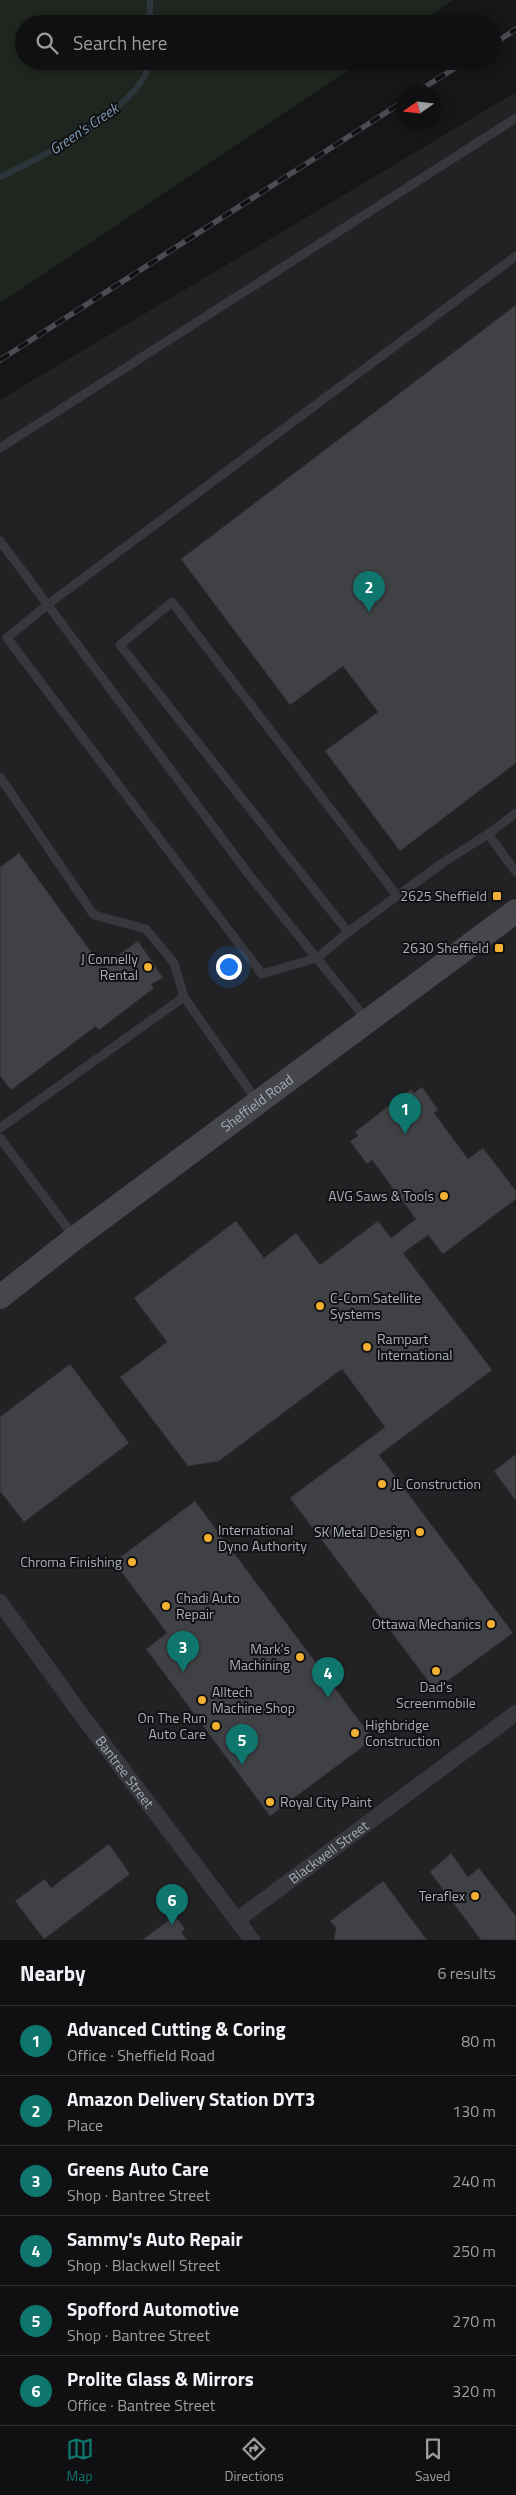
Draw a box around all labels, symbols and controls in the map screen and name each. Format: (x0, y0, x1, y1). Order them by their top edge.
search box (15, 15, 501, 70)
text: Search here (73, 28, 167, 57)
icon: search (33, 29, 61, 57)
north arrow (396, 85, 441, 130)
water label: Green's Creek (45, 96, 125, 160)
pin: 2 (353, 571, 385, 612)
place label: 2625 Sheffield (400, 885, 487, 906)
marker: 2625 Sheffield (491, 890, 503, 902)
place label: 2630 Sheffield (402, 937, 489, 958)
marker: 2630 Sheffield (493, 942, 505, 954)
place label: J Connelly Rental (81, 948, 138, 985)
your location (216, 954, 242, 980)
marker: J Connelly Rental (142, 961, 154, 973)
street label: Sheffield Road (216, 1069, 297, 1137)
pin: 1 (389, 1093, 421, 1134)
place label: AVG Saws & Tools (328, 1185, 434, 1206)
marker: AVG Saws & Tools (438, 1190, 450, 1202)
place label: C-Com Satellite Systems (330, 1287, 421, 1324)
marker: C-Com Satellite Systems (314, 1300, 326, 1312)
place label: Rampart International (377, 1328, 452, 1365)
marker: Rampart International (361, 1341, 373, 1353)
place label: JL Construction (392, 1473, 481, 1494)
marker: JL Construction (376, 1478, 388, 1490)
place label: International Dyno Authority (218, 1519, 307, 1556)
place label: SK Metal Design (314, 1521, 410, 1542)
marker: SK Metal Design (414, 1526, 426, 1538)
marker: International Dyno Authority (202, 1532, 214, 1544)
place label: Chroma Finishing (20, 1551, 122, 1572)
marker: Chroma Finishing (126, 1556, 138, 1568)
place label: Chadi Auto Repair (176, 1587, 240, 1624)
marker: Chadi Auto Repair (160, 1600, 172, 1612)
place label: Ottawa Mechanics (372, 1613, 481, 1634)
marker: Ottawa Mechanics (485, 1618, 497, 1630)
pin: 3 (167, 1631, 199, 1672)
place label: Mark's Machining (229, 1638, 290, 1675)
marker: Mark's Machining (294, 1651, 306, 1663)
pin: 4 (312, 1657, 344, 1698)
marker: Dad's Screenmobile (430, 1665, 442, 1677)
place label: Dad's Screenmobile (396, 1676, 476, 1713)
place label: Alltech Machine Shop (212, 1681, 295, 1718)
marker: Alltech Machine Shop (196, 1694, 208, 1706)
place label: On The Run Auto Care (138, 1707, 206, 1744)
place label: Highbridge Construction (365, 1714, 440, 1751)
marker: On The Run Auto Care (210, 1720, 222, 1732)
pin: 5 (226, 1724, 258, 1765)
marker: Highbridge Construction (349, 1727, 361, 1739)
street label: Bantree Street (91, 1731, 160, 1813)
place label: Royal City Paint (280, 1791, 372, 1812)
marker: Royal City Paint (264, 1796, 276, 1808)
street label: Blackwell Street (284, 1815, 373, 1888)
pin: 6 (156, 1884, 188, 1925)
place label: Teraflex (419, 1885, 466, 1906)
marker: Teraflex (469, 1890, 481, 1902)
text: Nearby (20, 1957, 85, 1989)
text: 6 results (437, 1961, 496, 1985)
text: Advanced Cutting & Coring (67, 2014, 286, 2043)
text: 1 (32, 2029, 40, 2053)
text: 80 m (461, 2029, 496, 2053)
text: Office · Sheffield Road (67, 2043, 215, 2067)
text: Amazon Delivery Station DYT3 (67, 2084, 315, 2113)
text: 2 (32, 2099, 40, 2123)
text: 130 m (452, 2099, 496, 2123)
text: Place (67, 2113, 103, 2137)
text: Greens Auto Care (67, 2154, 209, 2183)
text: 3 (32, 2169, 40, 2193)
text: 240 m (452, 2169, 496, 2193)
text: Shop · Bantree Street (67, 2183, 210, 2207)
text: Sammy's Auto Repair (67, 2224, 243, 2253)
text: 4 (32, 2239, 40, 2263)
text: 250 m (452, 2239, 496, 2263)
text: Shop · Blackwell Street (67, 2253, 220, 2277)
text: Spofford Automotive (67, 2294, 239, 2323)
text: 5 (32, 2309, 40, 2333)
text: 270 m (452, 2309, 496, 2333)
text: Shop · Bantree Street (67, 2323, 210, 2347)
text: Prolite Glass & Mirrors (67, 2364, 254, 2393)
text: 6 (32, 2379, 40, 2403)
text: 320 m (452, 2379, 496, 2403)
text: Office · Bantree Street (67, 2393, 215, 2417)
tab: Map (66, 2435, 94, 2486)
tab: Directions (225, 2435, 284, 2486)
tab: Saved (415, 2435, 451, 2486)

